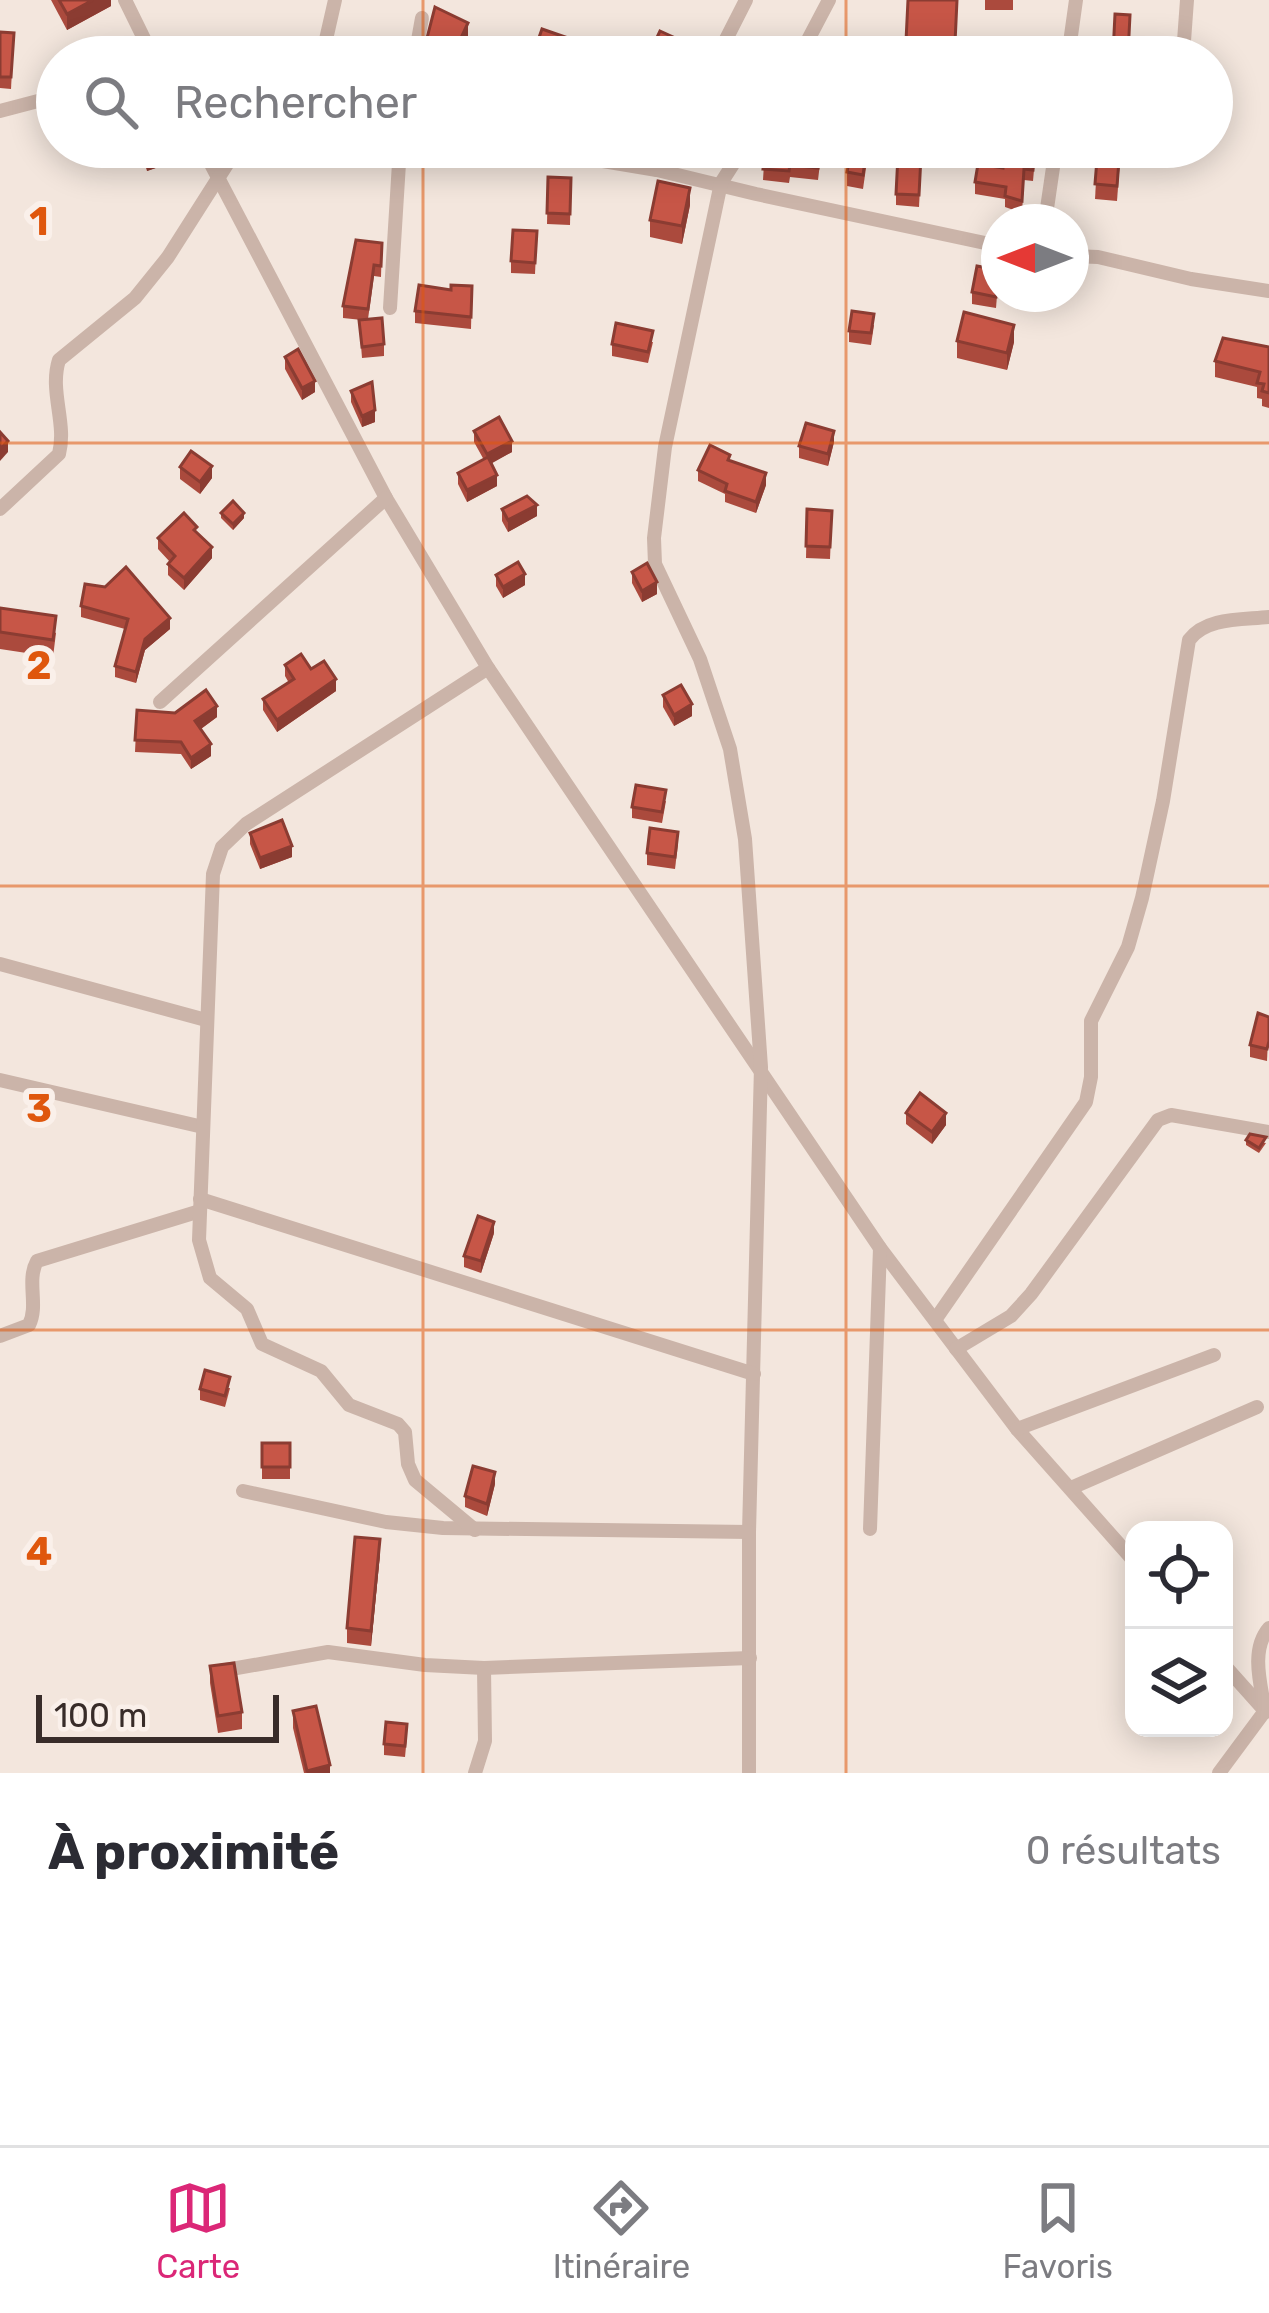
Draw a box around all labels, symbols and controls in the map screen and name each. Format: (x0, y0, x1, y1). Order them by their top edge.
search box (36, 36, 1233, 168)
icon: search (78, 69, 144, 135)
text: Rechercher (174, 76, 417, 129)
text: 1 (29, 199, 49, 245)
north arrow (981, 204, 1089, 312)
text: 2 (26, 643, 52, 689)
text: 3 (26, 1086, 52, 1132)
map controls (1125, 1521, 1233, 1737)
button: locate (1125, 1521, 1233, 1629)
text: 4 (26, 1529, 52, 1575)
button: layers (1125, 1629, 1233, 1737)
scale bar (36, 1689, 279, 1742)
text: 100 m (54, 1696, 147, 1735)
text: À proximité (48, 1821, 339, 1882)
text: 0 résultats (1026, 1828, 1221, 1874)
tab: Carte (156, 2175, 240, 2286)
tab: Itinéraire (553, 2175, 690, 2286)
tab: Favoris (1003, 2175, 1113, 2286)

